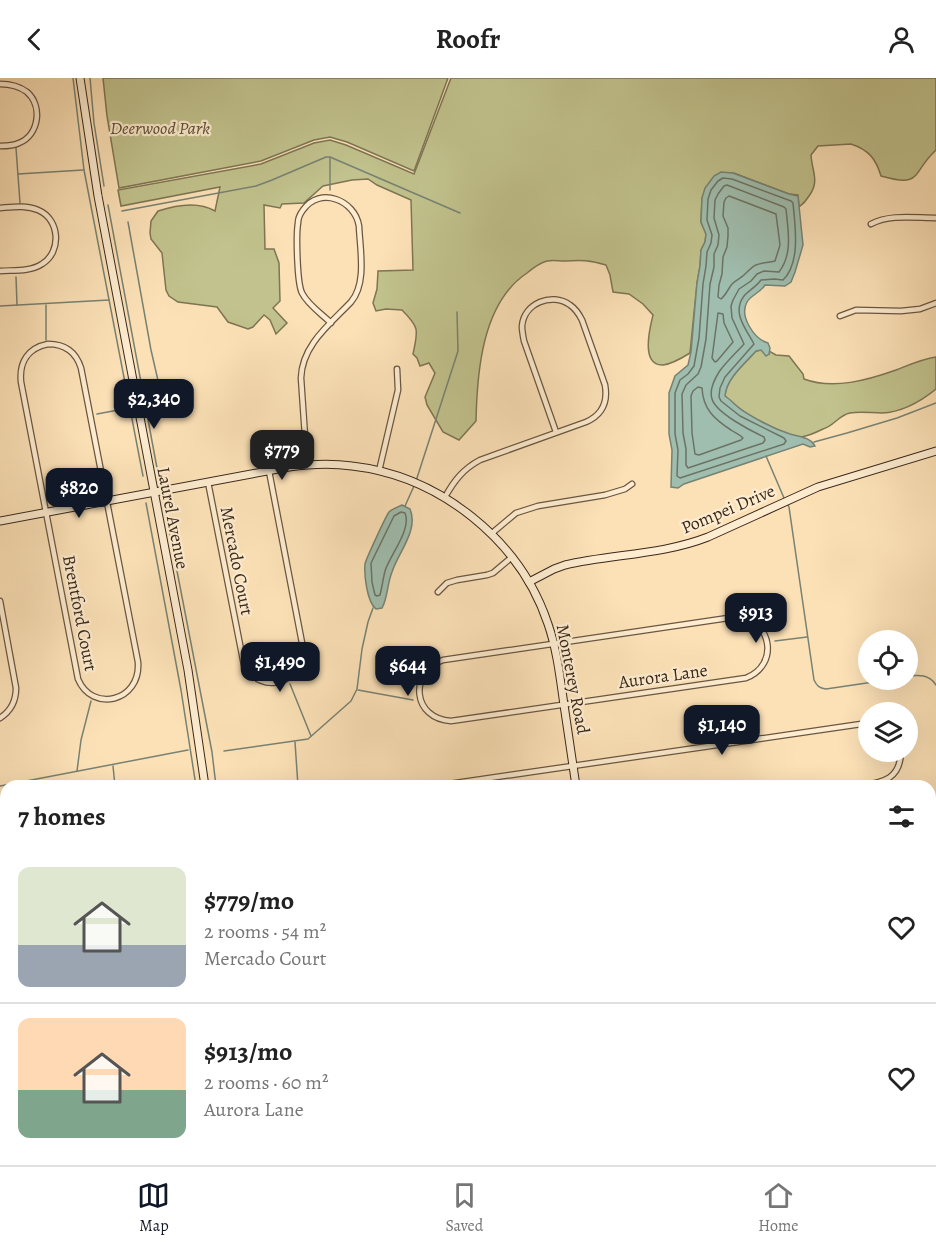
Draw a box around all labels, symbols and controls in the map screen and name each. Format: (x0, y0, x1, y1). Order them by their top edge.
text: Roofr (436, 21, 500, 57)
icon: back (18, 23, 51, 56)
icon: person (885, 23, 918, 56)
park label: Deerwood Park (110, 116, 210, 140)
pin: $2,340 (105, 379, 203, 430)
text: $2,340 (128, 385, 180, 412)
pin: $779 (246, 430, 318, 481)
text: $779 (264, 436, 300, 463)
street label: Laurel Avenue (151, 465, 195, 571)
pin: $820 (43, 468, 115, 519)
text: $820 (60, 474, 98, 501)
street label: Pompei Drive (677, 478, 779, 540)
street label: Mercado Court (215, 505, 259, 617)
street label: Brentford Court (57, 553, 103, 673)
pin: $913 (720, 593, 792, 644)
text: $913 (739, 599, 773, 626)
street label: Monterey Road (551, 622, 595, 736)
map controls (858, 630, 918, 762)
button: locate (858, 630, 918, 690)
pin: $1,490 (231, 642, 329, 693)
pin: $644 (372, 646, 444, 697)
text: $1,490 (255, 648, 305, 675)
text: $644 (389, 652, 427, 679)
street label: Aurora Lane (616, 658, 709, 694)
button: layers (858, 702, 918, 762)
pin: $1,140 (673, 705, 771, 756)
text: $1,140 (698, 711, 746, 738)
text: 7 homes (18, 799, 106, 834)
icon: filters (885, 800, 918, 833)
text: $779/mo (204, 883, 294, 918)
icon: home (66, 891, 138, 963)
icon: heart (885, 911, 918, 944)
text: 2 rooms · 54 m² (204, 918, 326, 945)
text: Mercado Court (204, 945, 326, 972)
text: $913/mo (204, 1034, 292, 1069)
icon: home (66, 1042, 138, 1114)
icon: heart (885, 1062, 918, 1095)
text: 2 rooms · 60 m² (204, 1069, 328, 1096)
text: Aurora Lane (204, 1096, 304, 1123)
tab: Map (137, 1179, 170, 1237)
tab: Saved (445, 1179, 483, 1237)
tab: Home (758, 1179, 799, 1237)

